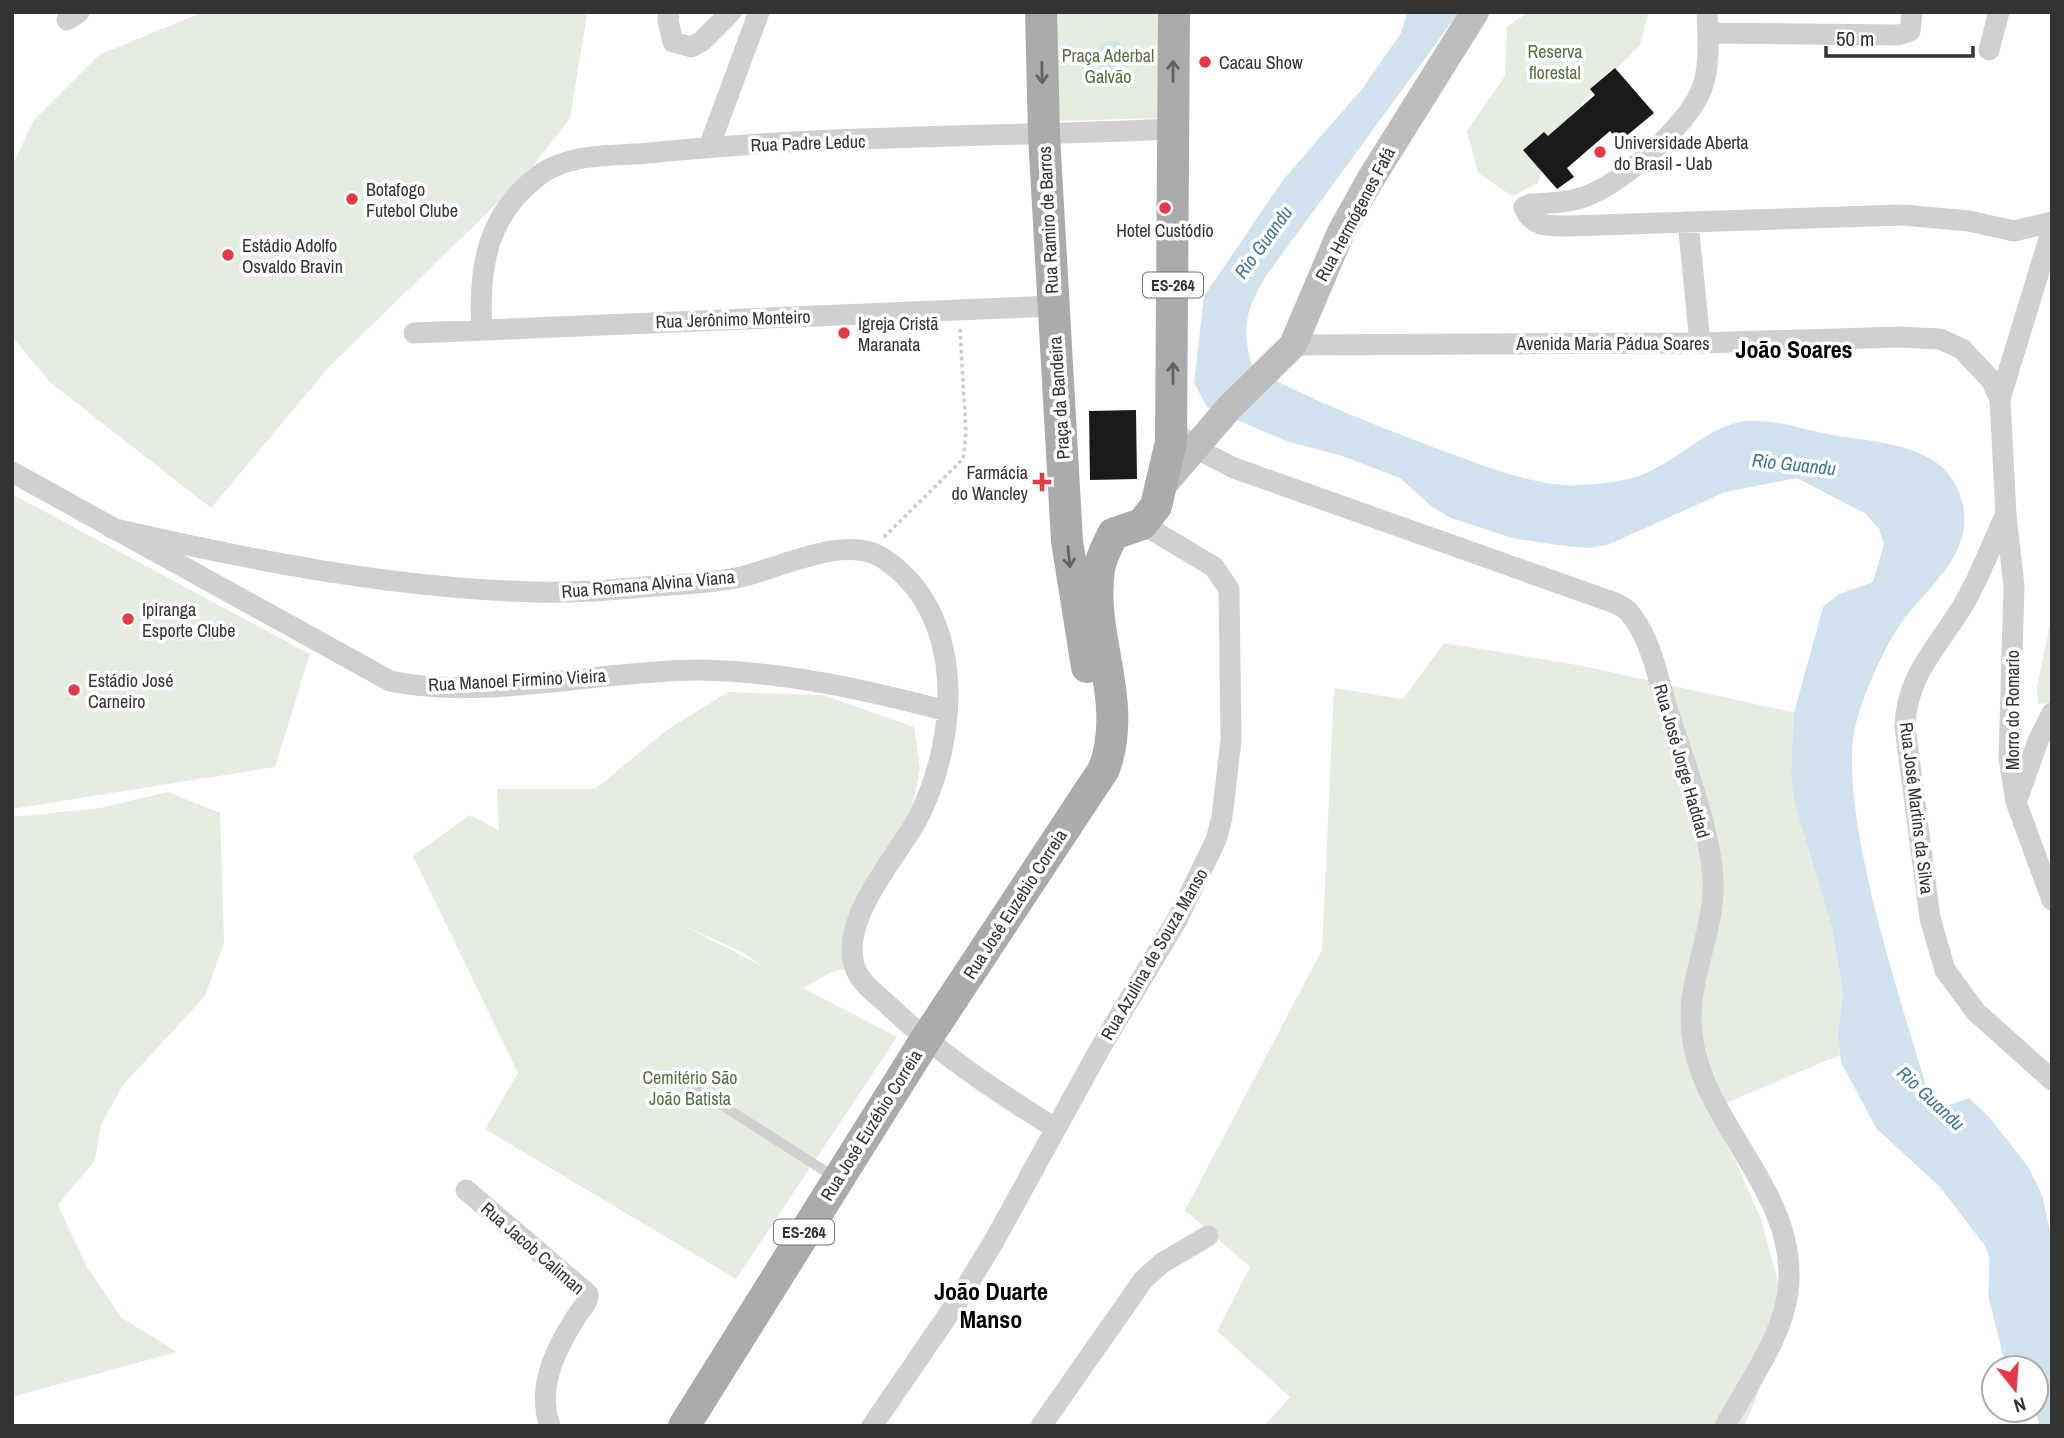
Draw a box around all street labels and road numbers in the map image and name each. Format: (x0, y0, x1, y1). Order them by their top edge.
street label: Rua Padre Leduc (750, 129, 866, 157)
street label: Rua Hermógenes Fafá (1309, 143, 1401, 285)
street label: Rua Ramiro de Barros (1032, 146, 1064, 294)
road number: ES-264 (1143, 272, 1203, 298)
street label: Rua Jerônimo Monteiro (655, 304, 811, 334)
street label: Avenida Maria Pádua Soares (1515, 331, 1710, 356)
street label: Praça da Bandeira (1042, 336, 1076, 460)
street label: Rua Romana Alvina Viana (560, 564, 736, 604)
street label: Morro do Romario (2000, 650, 2025, 770)
street label: Rua Manoel Firmino Vieira (428, 663, 606, 697)
street label: Rua José Jorge Haddad (1648, 681, 1716, 841)
street label: Rua José Martins da Silva (1894, 721, 1940, 895)
street label: Rua José Euzebio Correia (957, 824, 1073, 984)
street label: Rua Azulina de Souza Manso (1095, 864, 1213, 1044)
street label: Rua José Euzébio Correia (814, 1045, 928, 1205)
street label: Rua Jacob Caliman (476, 1196, 590, 1300)
road number: ES-264 (774, 1220, 834, 1244)

